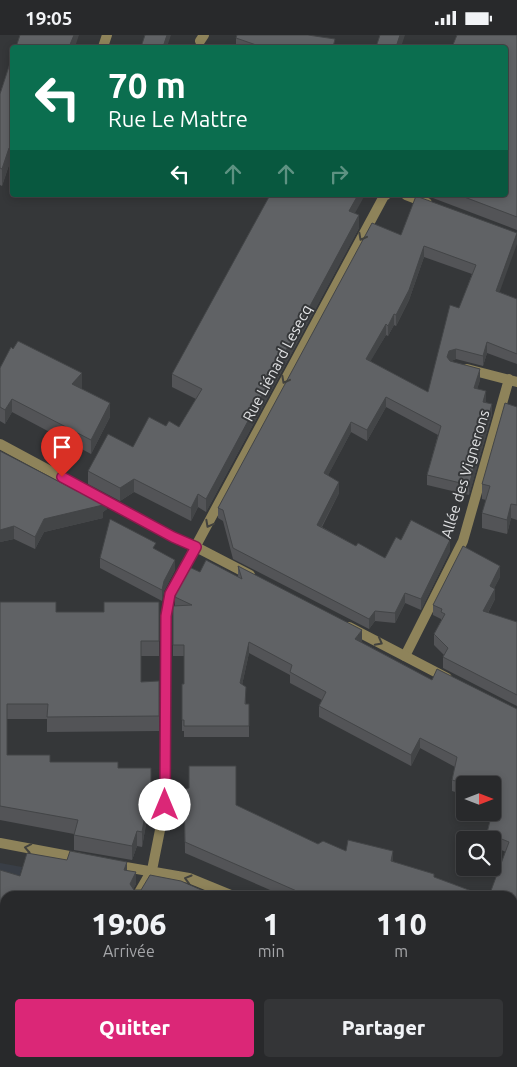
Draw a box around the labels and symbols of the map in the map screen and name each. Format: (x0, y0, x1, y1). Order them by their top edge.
one-way arrow (358, 232, 368, 241)
street label: Rue Liénard Lesecq (239, 302, 315, 424)
one-way arrow (281, 375, 291, 384)
street label: Allée des Vignerons (437, 408, 493, 540)
pin (41, 426, 83, 477)
one-way arrow (205, 518, 215, 527)
one-way arrow (374, 636, 383, 646)
north arrow (456, 776, 501, 821)
position arrow (138, 778, 190, 830)
one-way arrow (24, 843, 33, 854)
one-way arrow (184, 874, 192, 884)

